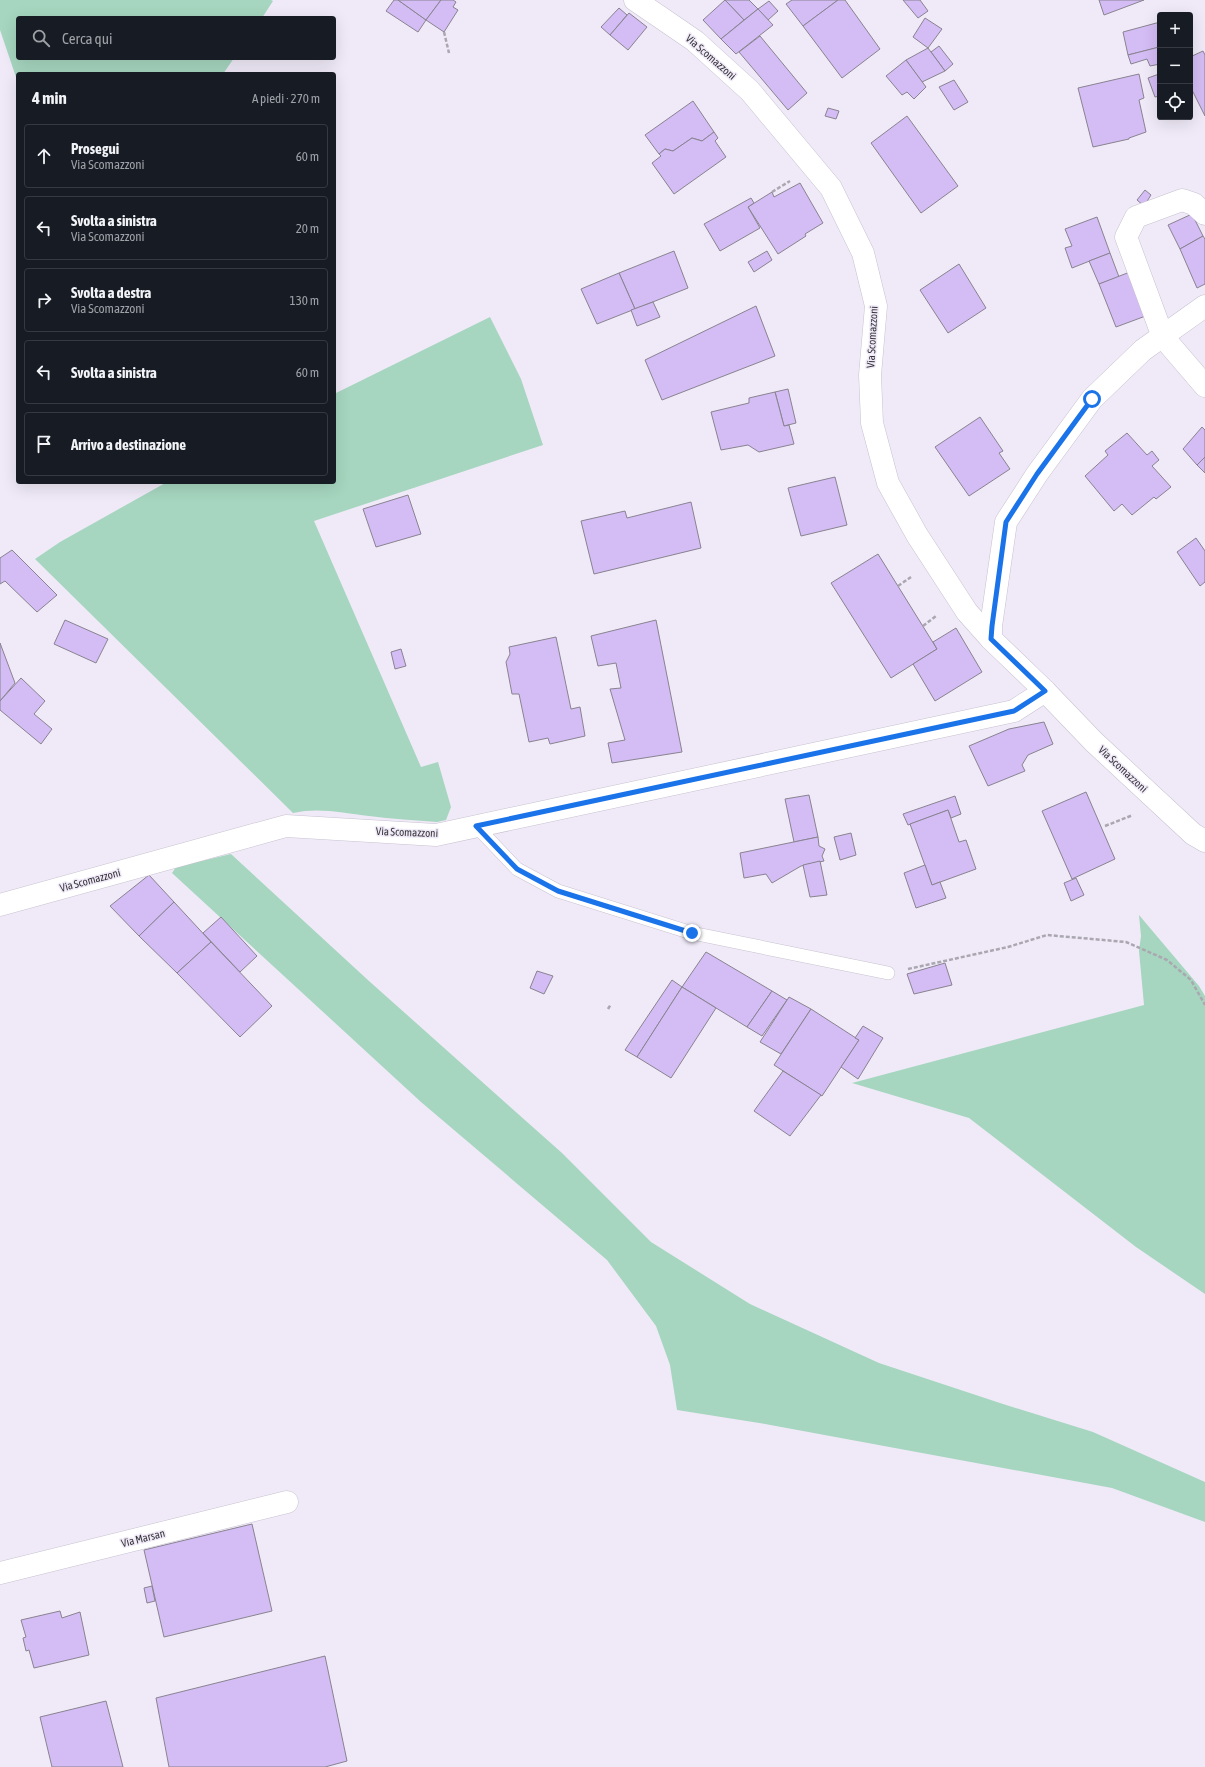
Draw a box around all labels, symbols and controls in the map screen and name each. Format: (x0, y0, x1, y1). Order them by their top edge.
map controls (1157, 12, 1193, 120)
button: + (1157, 12, 1193, 48)
search box (16, 16, 336, 60)
icon: search (30, 27, 52, 49)
text: Cerca qui (62, 30, 112, 47)
street label: Via Scomazzoni (684, 32, 738, 82)
button: − (1157, 48, 1193, 84)
button: locate (1157, 84, 1193, 120)
text: 4 min (32, 88, 67, 108)
text: A piedi · 270 m (252, 91, 320, 106)
text: Prosegui (71, 140, 119, 157)
icon: ahead (33, 145, 55, 167)
text: 60 m (296, 149, 319, 164)
text: Via Scomazzoni (71, 157, 145, 172)
text: Svolta a sinistra (71, 212, 157, 229)
icon: left (33, 217, 55, 239)
text: 20 m (296, 221, 319, 236)
text: Via Scomazzoni (71, 229, 145, 244)
text: Svolta a destra (71, 284, 151, 301)
icon: right (33, 289, 55, 311)
text: 130 m (290, 293, 319, 308)
text: Via Scomazzoni (71, 301, 145, 316)
street label: Via Scomazzoni (864, 306, 880, 368)
icon: left (33, 361, 55, 383)
text: Svolta a sinistra (71, 364, 157, 381)
text: 60 m (296, 365, 319, 380)
route start (1083, 390, 1101, 408)
icon: arrive (33, 433, 55, 455)
text: Arrivo a destinazione (71, 436, 186, 453)
street label: Via Scomazzoni (1096, 743, 1150, 795)
street label: Via Scomazzoni (376, 825, 438, 839)
street label: Via Scomazzoni (58, 866, 122, 894)
route end (683, 924, 701, 942)
street label: Via Marsan (120, 1527, 166, 1549)

